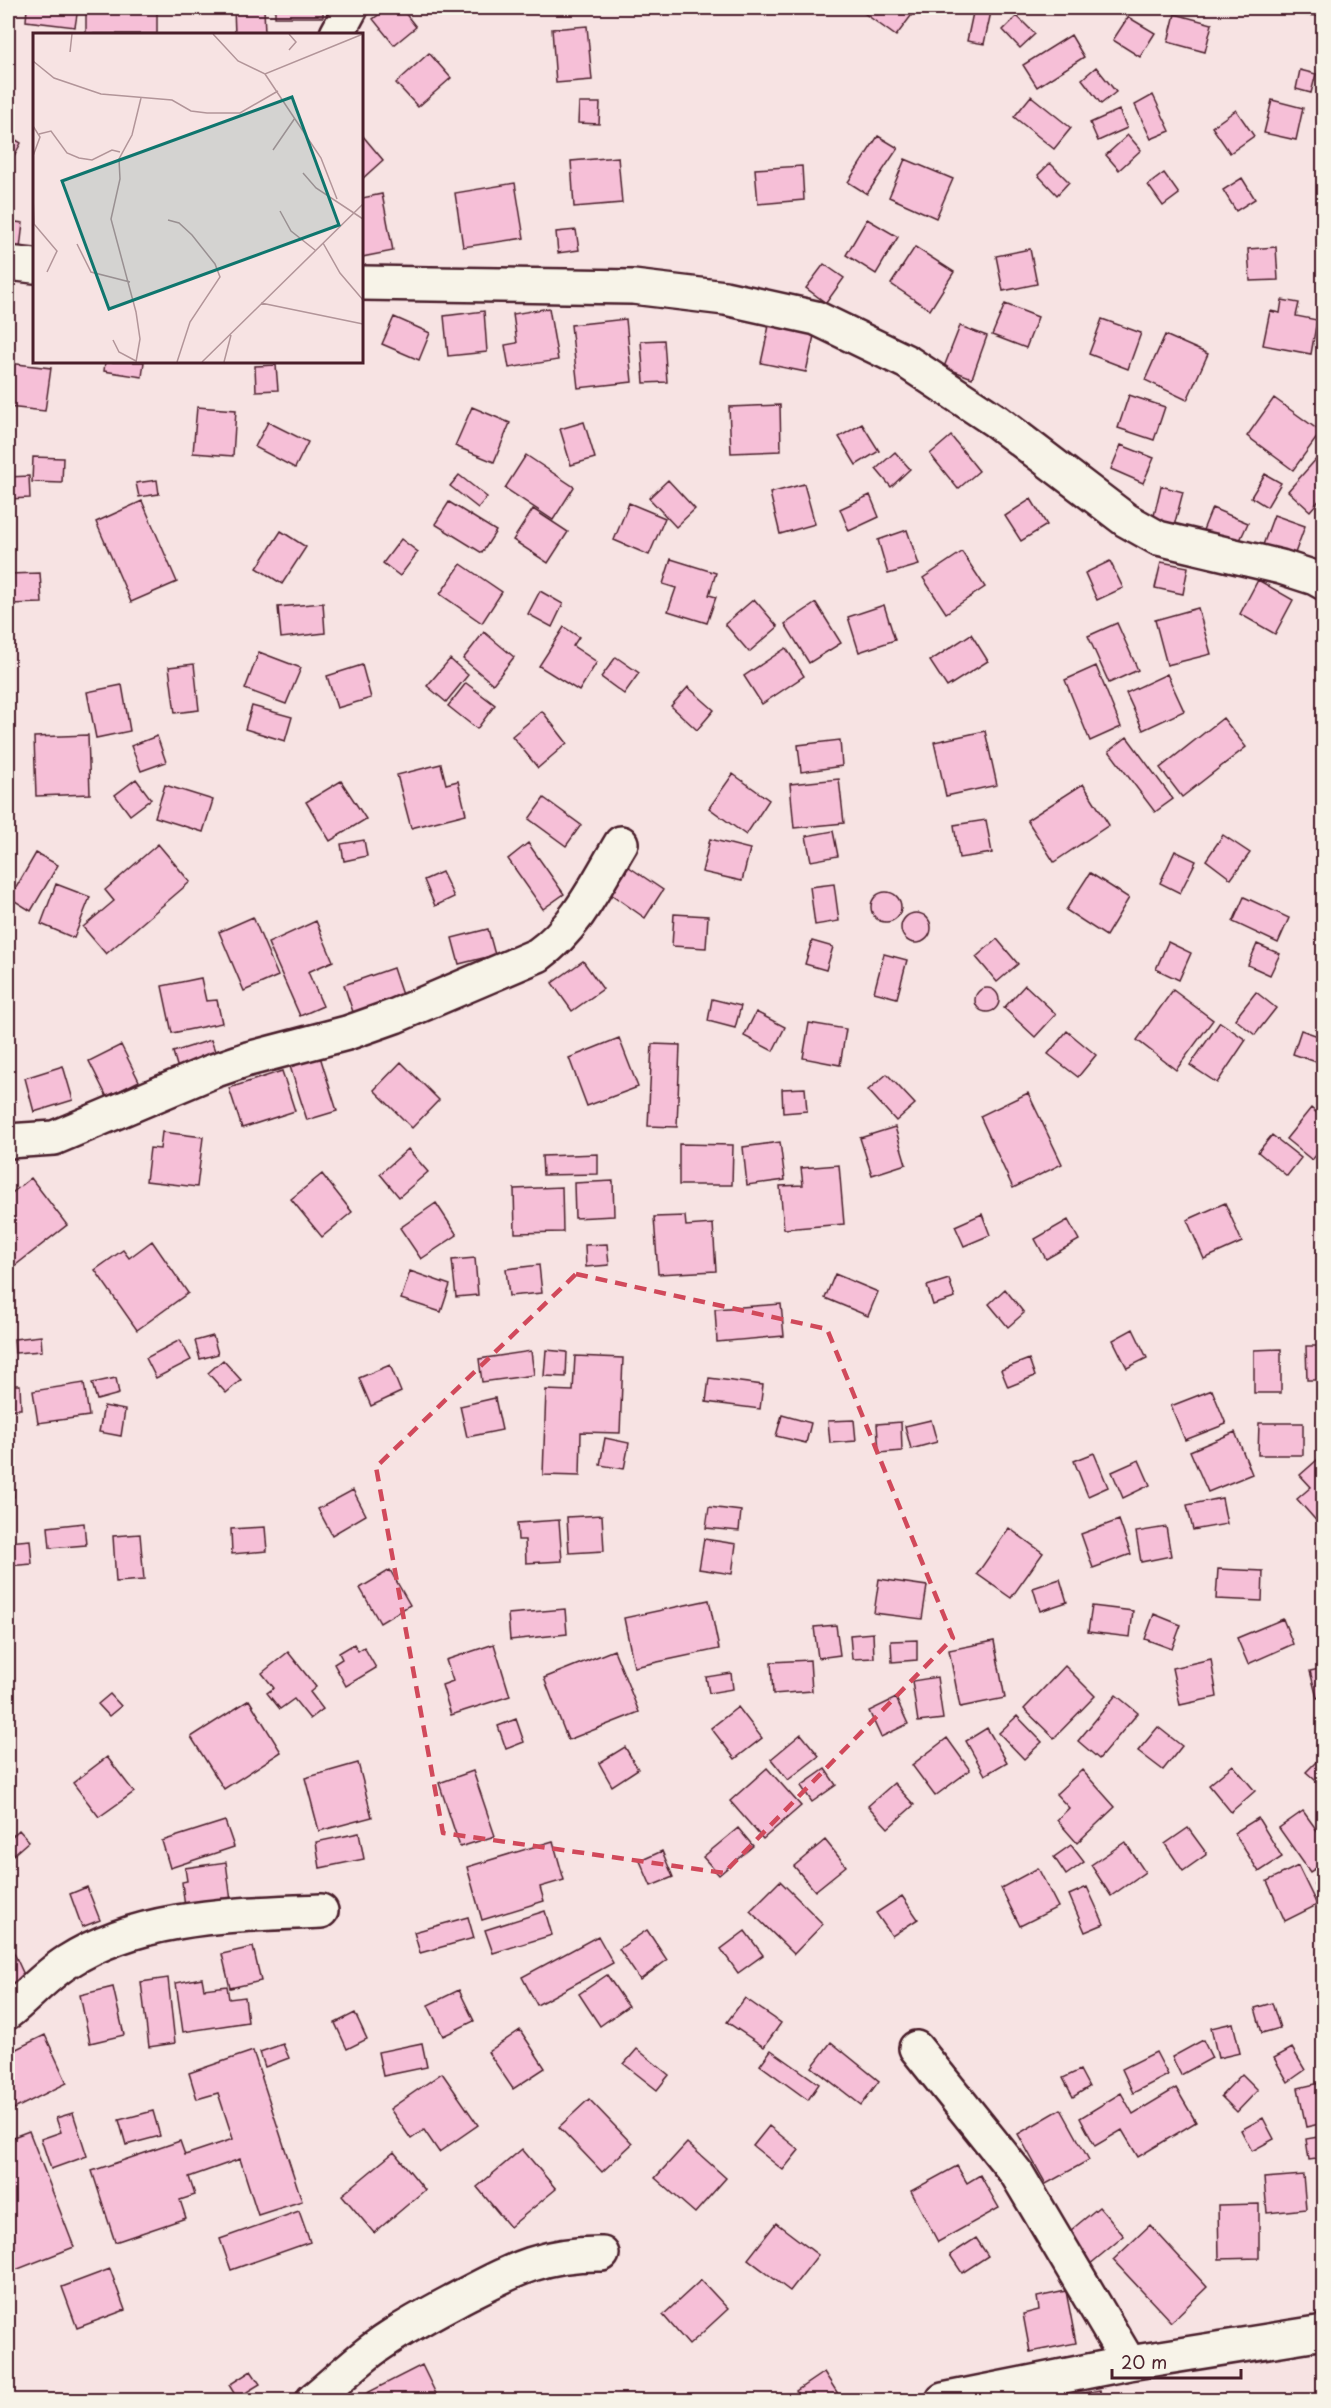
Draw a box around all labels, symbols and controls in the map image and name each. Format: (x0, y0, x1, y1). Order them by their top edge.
inset map (33, 33, 363, 363)
scale bar (1112, 2342, 1241, 2380)
text: 20 m (1121, 2348, 1167, 2375)

